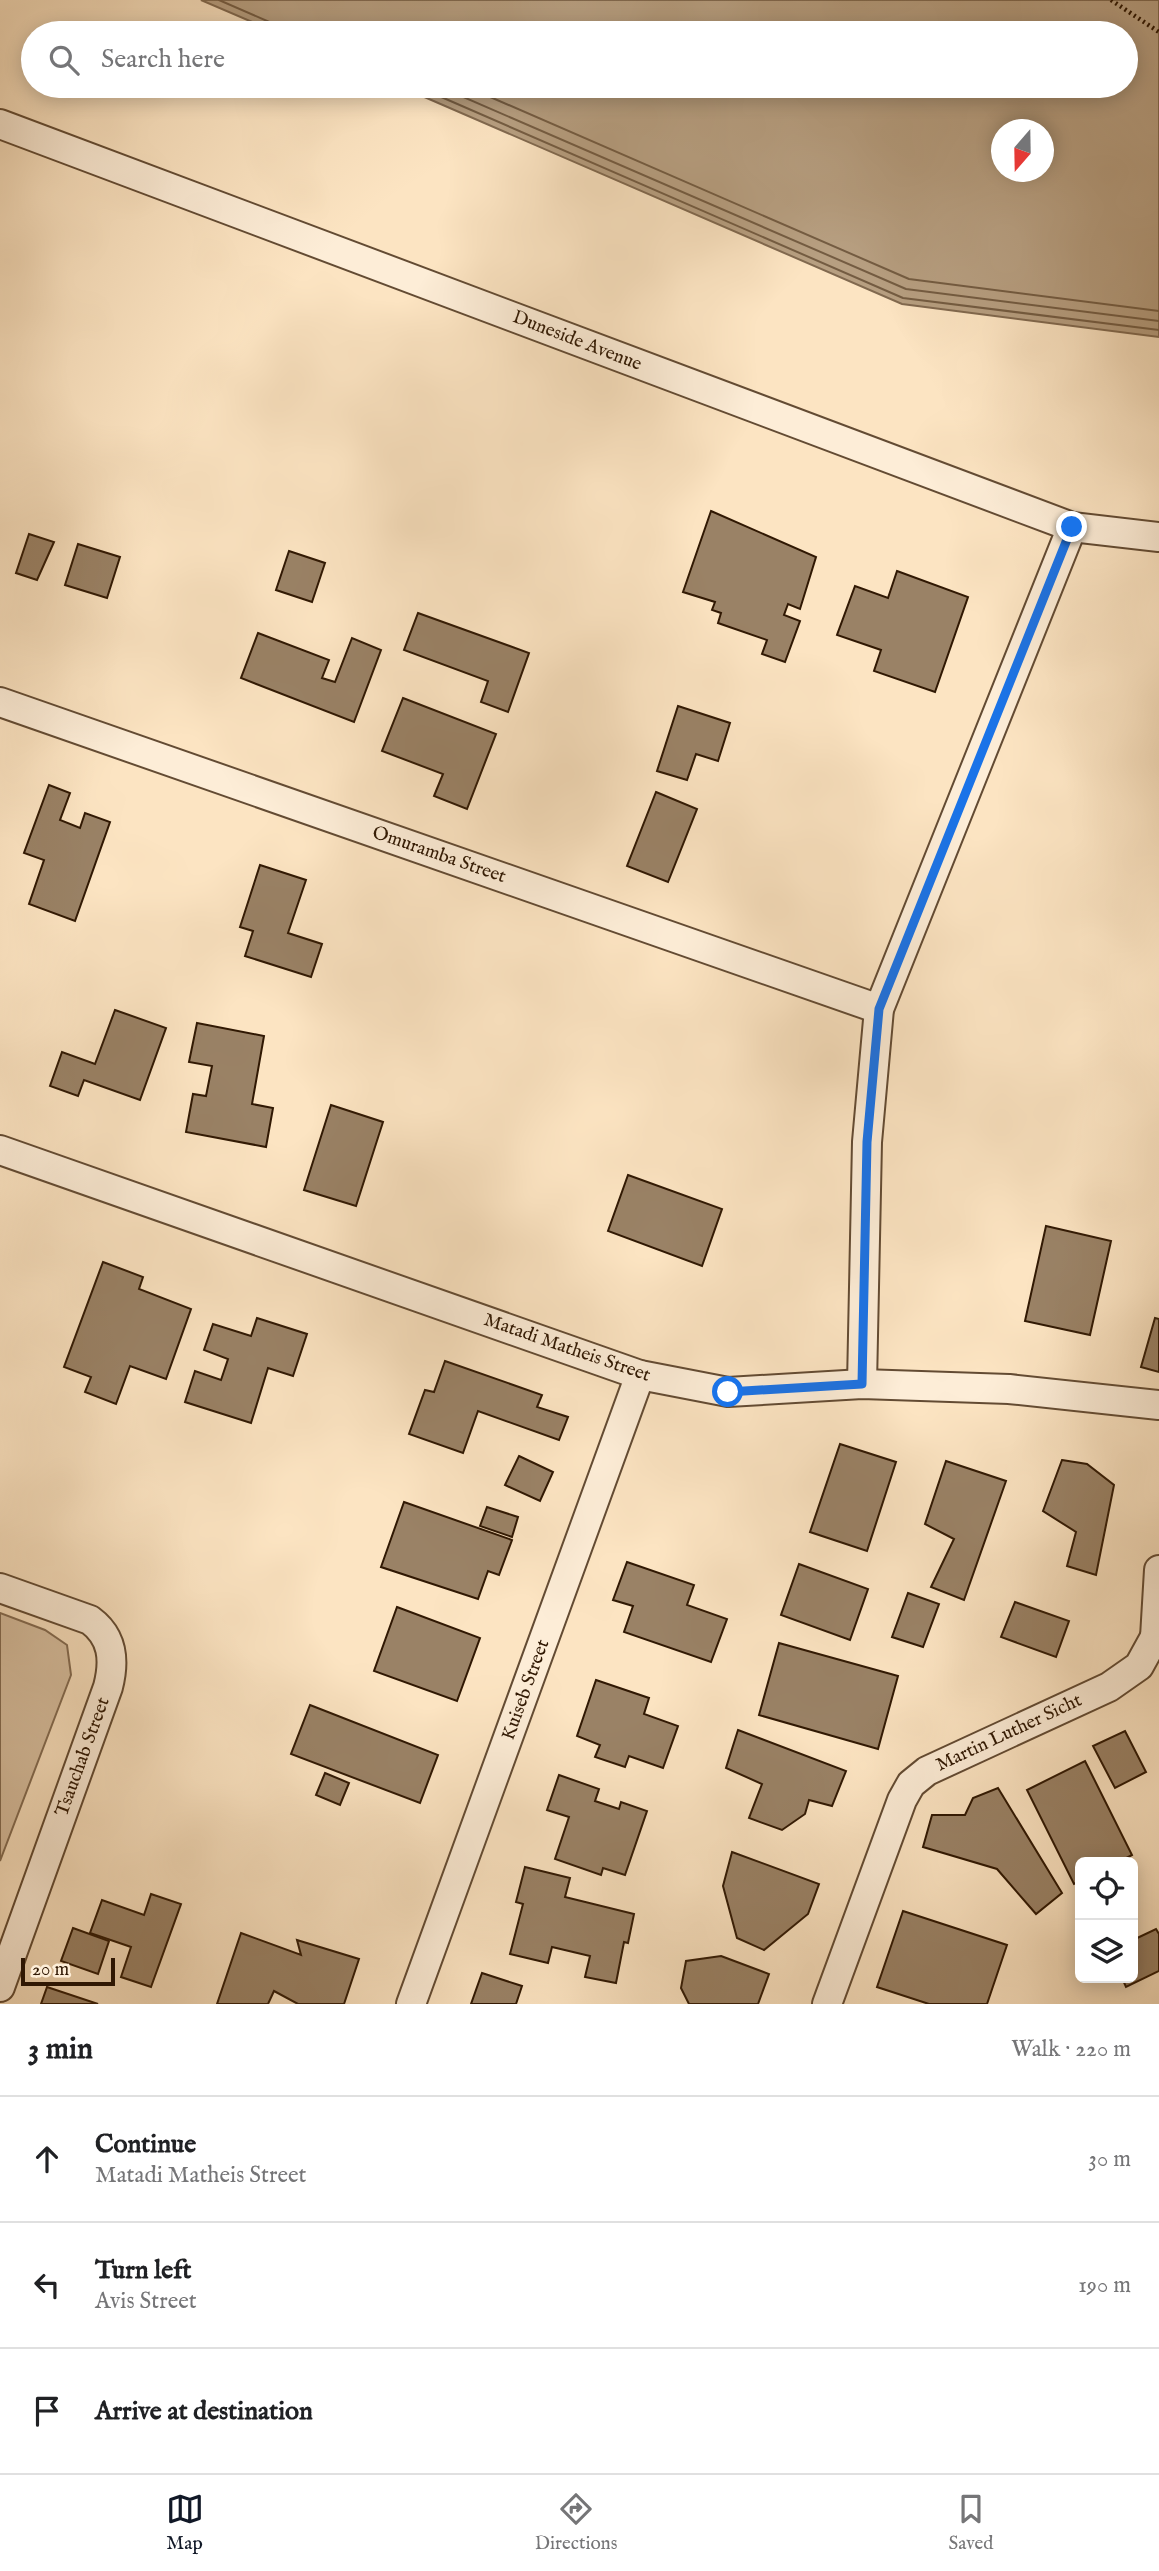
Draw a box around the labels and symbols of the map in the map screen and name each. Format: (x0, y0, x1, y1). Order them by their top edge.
north arrow (991, 119, 1054, 182)
street label: Duneside Avenue (509, 305, 645, 377)
route end (1056, 511, 1087, 542)
street label: Omuramba Street (369, 821, 509, 889)
street label: Matadi Matheis Street (481, 1308, 654, 1388)
route start (712, 1376, 743, 1407)
street label: Kuiseb Street (497, 1636, 555, 1744)
street label: Martin Luther Sicht (932, 1688, 1086, 1777)
street label: Tsauchab Street (50, 1694, 116, 1820)
scale bar (21, 1955, 116, 1987)

